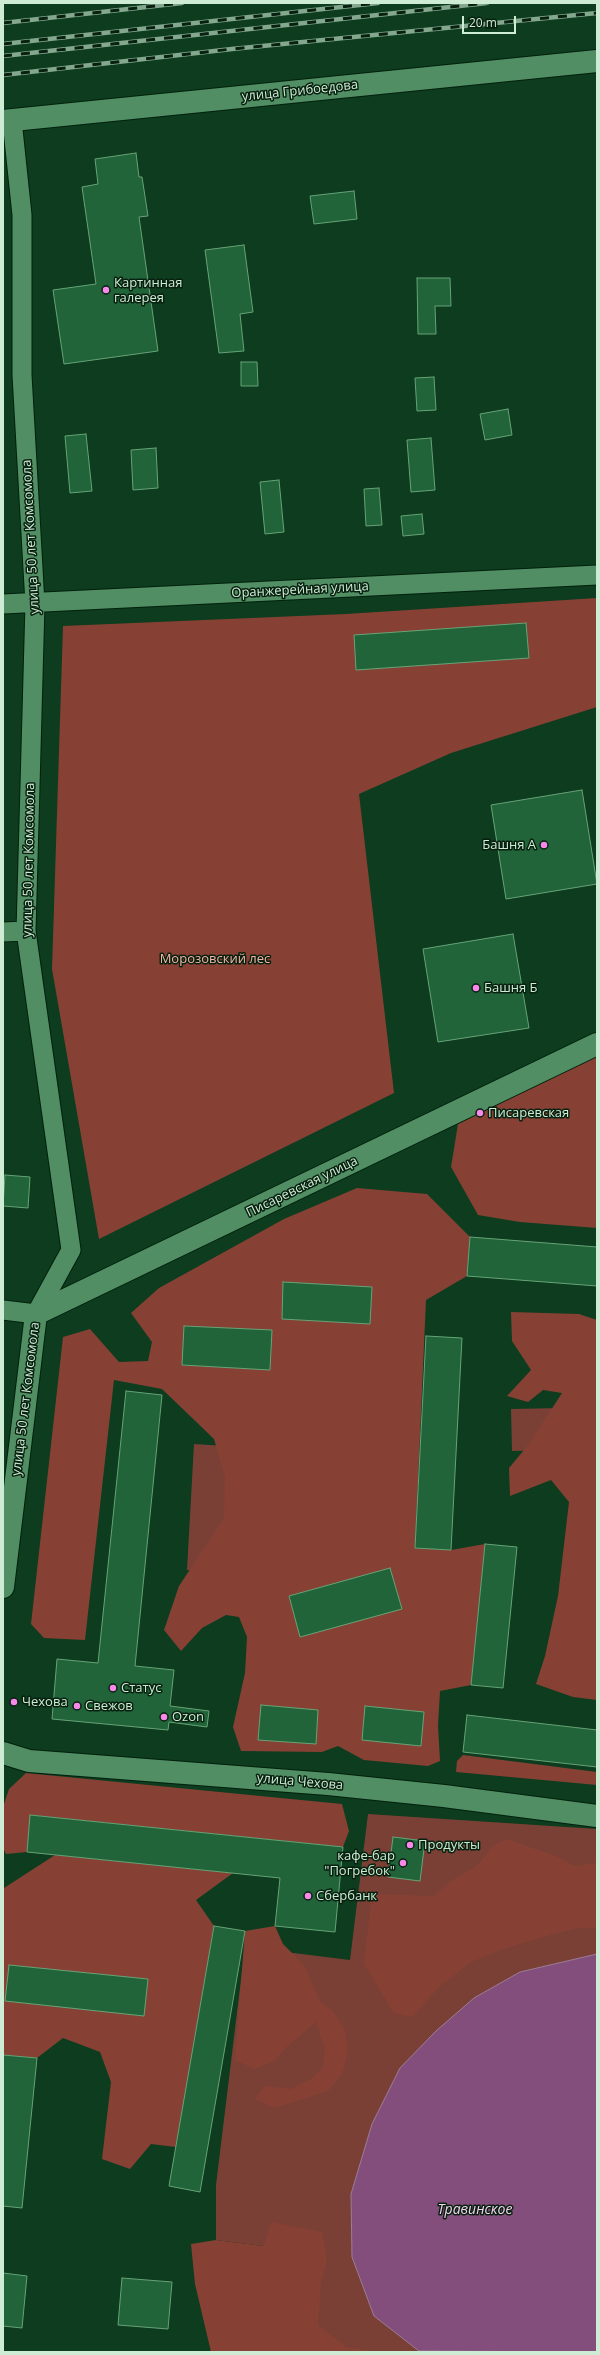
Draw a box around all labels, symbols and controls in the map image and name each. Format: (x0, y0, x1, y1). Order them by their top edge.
scale bar (464, 8, 518, 34)
text: 20 m (469, 14, 497, 31)
street label: улица Грибоедова (241, 77, 359, 105)
place label: Картинная галерея (114, 275, 182, 306)
marker: Картинная галерея (101, 285, 111, 295)
street label: улица 50 лет Комсомола (19, 459, 43, 615)
street label: Оранжерейная улица (231, 579, 369, 601)
street label: улица 50 лет Комсомола (20, 782, 38, 938)
place label: Башня А (482, 837, 536, 853)
marker: Башня А (539, 840, 549, 850)
park label: Морозовский лес (160, 951, 270, 967)
place label: Башня Б (484, 980, 537, 996)
marker: Башня Б (471, 983, 481, 993)
place label: Писаревская (488, 1105, 569, 1121)
marker: Писаревская (475, 1108, 485, 1118)
street label: Писаревская улица (244, 1153, 360, 1221)
street label: улица 50 лет Комсомола (9, 1321, 43, 1477)
place label: Статус (121, 1680, 161, 1696)
marker: Статус (108, 1683, 118, 1693)
place label: Чехова (22, 1694, 68, 1710)
marker: Чехова (9, 1697, 19, 1707)
place label: Свежов (85, 1698, 133, 1714)
marker: Свежов (72, 1701, 82, 1711)
place label: Ozon (172, 1709, 204, 1725)
marker: Ozon (159, 1712, 169, 1722)
street label: улица Чехова (256, 1770, 344, 1794)
place label: Продукты (418, 1837, 480, 1853)
marker: Продукты (405, 1840, 415, 1850)
place label: кафе-бар "Погребок" (324, 1848, 395, 1879)
marker: кафе-бар "Погребок" (398, 1858, 408, 1868)
place label: Сбербанк (316, 1888, 377, 1904)
marker: Сбербанк (303, 1891, 313, 1901)
water label: Травинское (438, 2202, 512, 2218)

